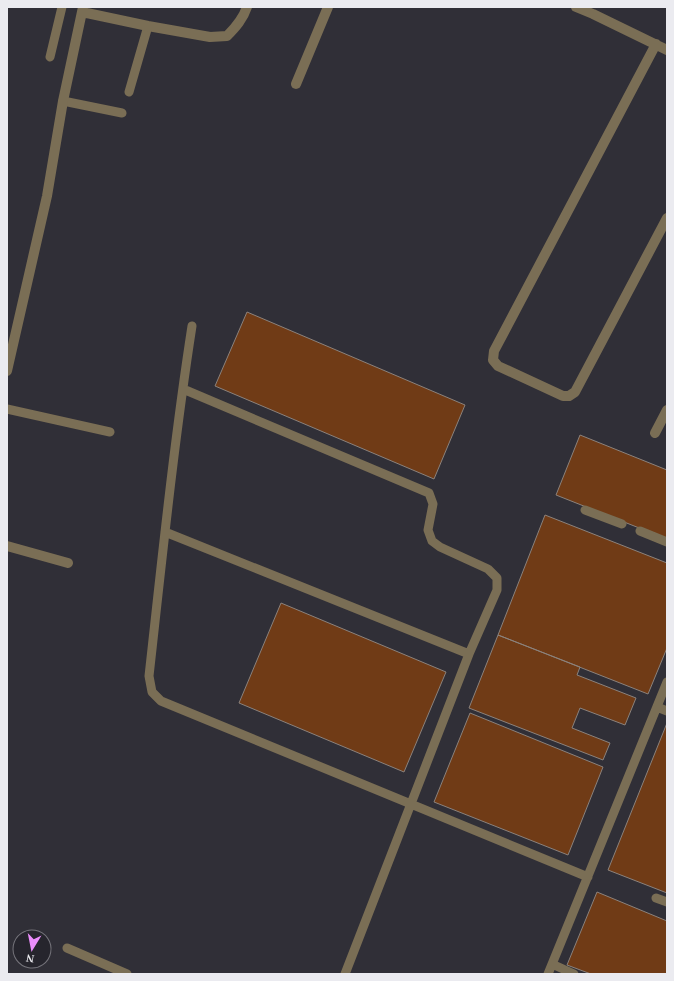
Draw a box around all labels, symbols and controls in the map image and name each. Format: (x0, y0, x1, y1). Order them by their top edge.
north arrow (12, 929, 52, 969)
text: N (25, 952, 35, 965)

